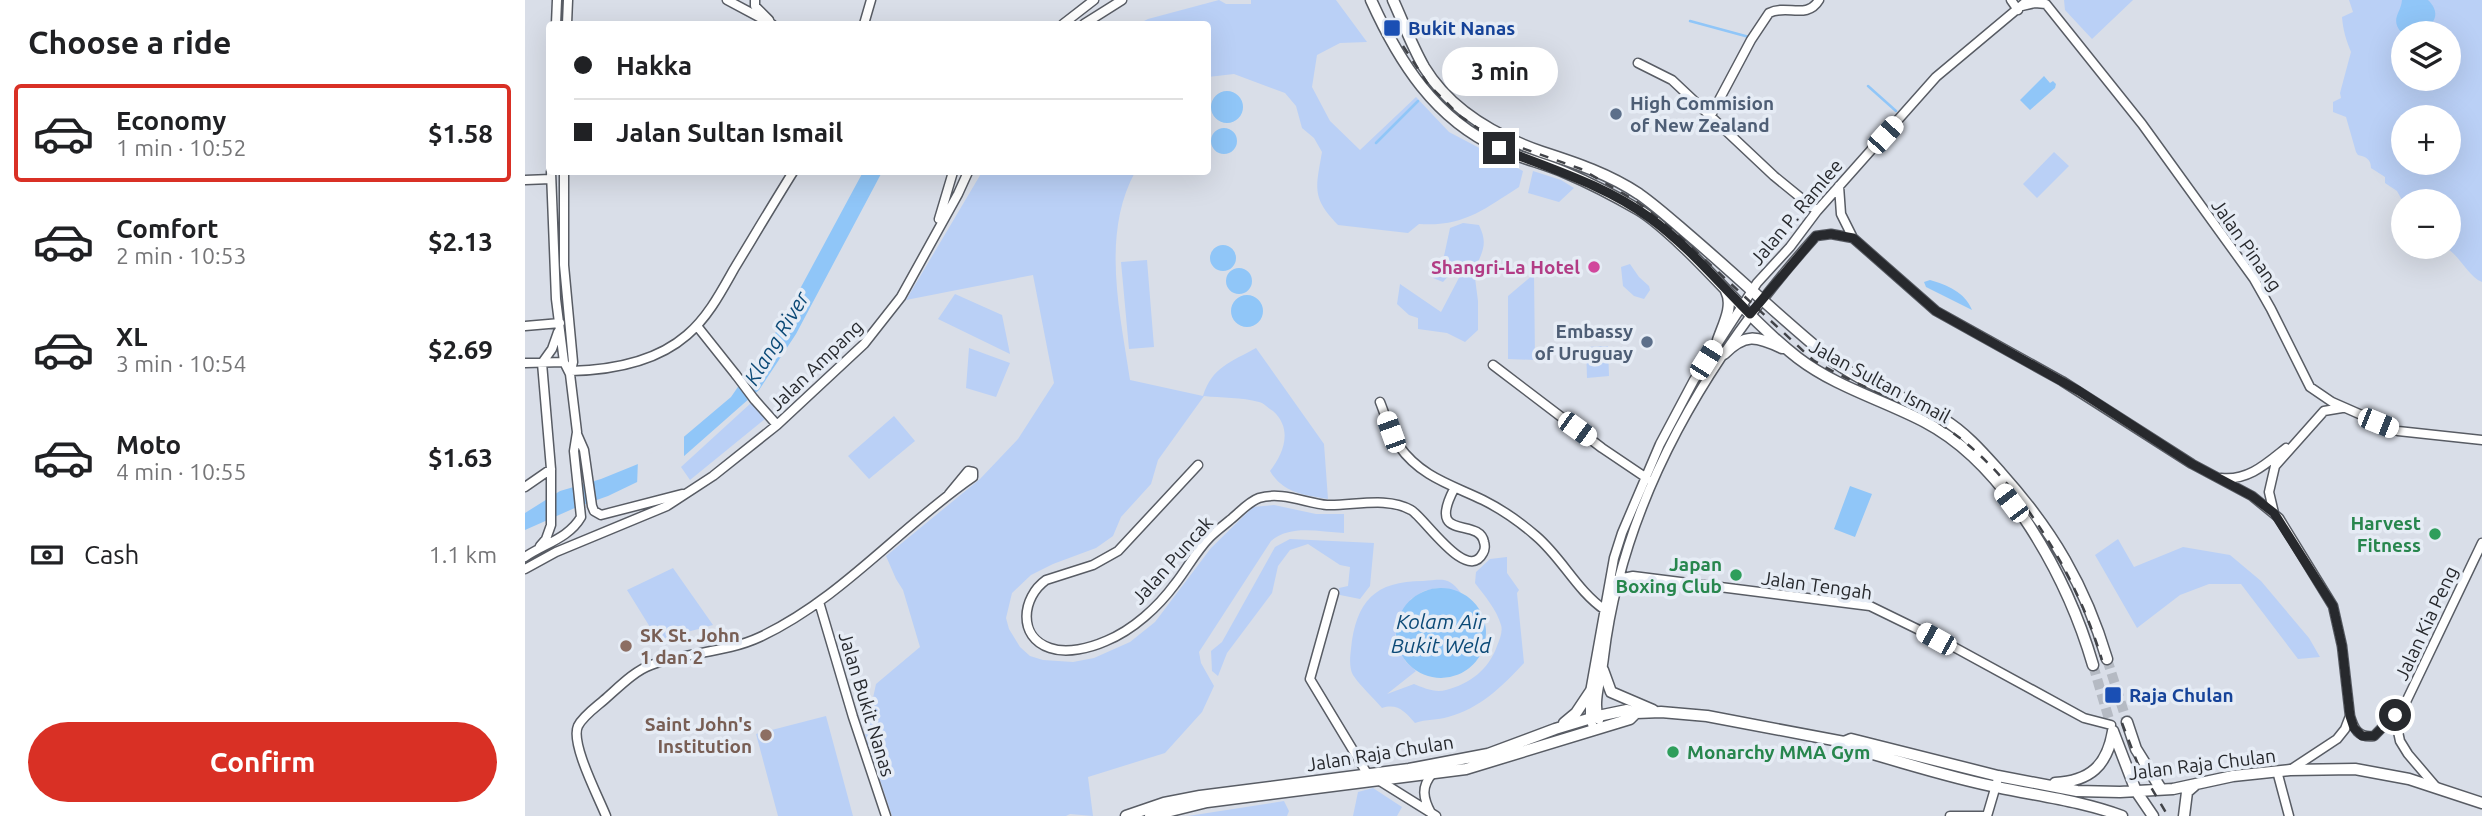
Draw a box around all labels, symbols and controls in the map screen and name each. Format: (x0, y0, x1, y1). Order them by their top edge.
place label: Bukit Nanas (1408, 17, 1515, 39)
marker: Bukit Nanas (1382, 18, 1402, 38)
map controls (2391, 21, 2461, 259)
button: layers (2391, 21, 2461, 91)
text: Choose a ride (28, 24, 231, 60)
callout: 3 min (1441, 46, 1557, 96)
text: Hakka (616, 51, 692, 80)
text: 3 min (1471, 59, 1529, 84)
place label: High Commision of New Zealand (1630, 92, 1774, 136)
icon: car (32, 102, 95, 165)
button: + (2391, 105, 2461, 175)
text: Economy (116, 106, 226, 135)
marker: High Commision of New Zealand (1608, 106, 1624, 122)
car (1864, 112, 1907, 158)
text: Jalan Sultan Ismail (616, 118, 843, 147)
text: $1.58 (428, 119, 493, 148)
route end (1483, 132, 1515, 164)
text: 1 min · 10:52 (116, 135, 247, 160)
street label: Jalan P. Ramlee (1745, 154, 1847, 270)
button: − (2391, 189, 2461, 259)
street label: Jalan Pinang (2207, 195, 2287, 295)
icon: car (32, 210, 95, 273)
text: Comfort (116, 214, 219, 243)
text: $2.13 (428, 227, 493, 256)
text: 2 min · 10:53 (116, 243, 247, 268)
place label: Shangri-La Hotel (1431, 256, 1580, 278)
marker: Shangri-La Hotel (1586, 259, 1602, 275)
water label: Klang River (739, 286, 814, 389)
street label: Jalan Ampang (765, 315, 867, 415)
icon: car (32, 318, 95, 381)
place label: Embassy of Uruguay (1534, 320, 1633, 364)
text: XL (116, 322, 147, 351)
marker: Embassy of Uruguay (1639, 334, 1655, 350)
text: $2.69 (428, 335, 493, 364)
street label: Jalan Sultan Ismail (1806, 335, 1954, 427)
car (1686, 337, 1727, 383)
text: 3 min · 10:54 (116, 351, 247, 376)
car (2355, 405, 2402, 441)
car (1554, 408, 1601, 450)
car (1374, 409, 1409, 455)
icon: car (32, 426, 95, 489)
text: Moto (116, 430, 181, 459)
text: $1.63 (428, 443, 493, 472)
text: 4 min · 10:55 (116, 459, 247, 484)
car (1990, 480, 2033, 526)
street label: Jalan Puncak (1127, 511, 1217, 608)
place label: Harvest Fitness (2350, 512, 2421, 556)
marker: Harvest Fitness (2427, 526, 2443, 542)
icon: cash (28, 536, 66, 574)
text: Cash (84, 540, 139, 569)
text: 1.1 km (429, 542, 497, 567)
place label: Japan Boxing Club (1615, 553, 1722, 597)
street label: Jalan Kia Peng (2390, 563, 2462, 683)
street label: Jalan Tengah (1760, 566, 1874, 604)
marker: Japan Boxing Club (1728, 567, 1744, 583)
water label: Kolam Air Bukit Weld (1391, 609, 1492, 657)
car (1913, 620, 1960, 658)
place label: SK St. John 1 dan 2 (640, 624, 740, 668)
street label: Jalan Bukit Nanas (835, 629, 899, 779)
marker: SK St. John 1 dan 2 (618, 638, 634, 654)
place label: Raja Chulan (2129, 684, 2234, 706)
marker: Raja Chulan (2103, 685, 2123, 705)
route start (2379, 699, 2411, 731)
place label: Saint John's Institution (645, 713, 752, 757)
button: Confirm (28, 722, 497, 802)
marker: Saint John's Institution (758, 727, 774, 743)
street label: Jalan Raja Chulan (1305, 731, 1455, 775)
place label: Monarchy MMA Gym (1687, 741, 1870, 763)
marker: Monarchy MMA Gym (1665, 744, 1681, 760)
street label: Jalan Raja Chulan (2127, 744, 2277, 784)

